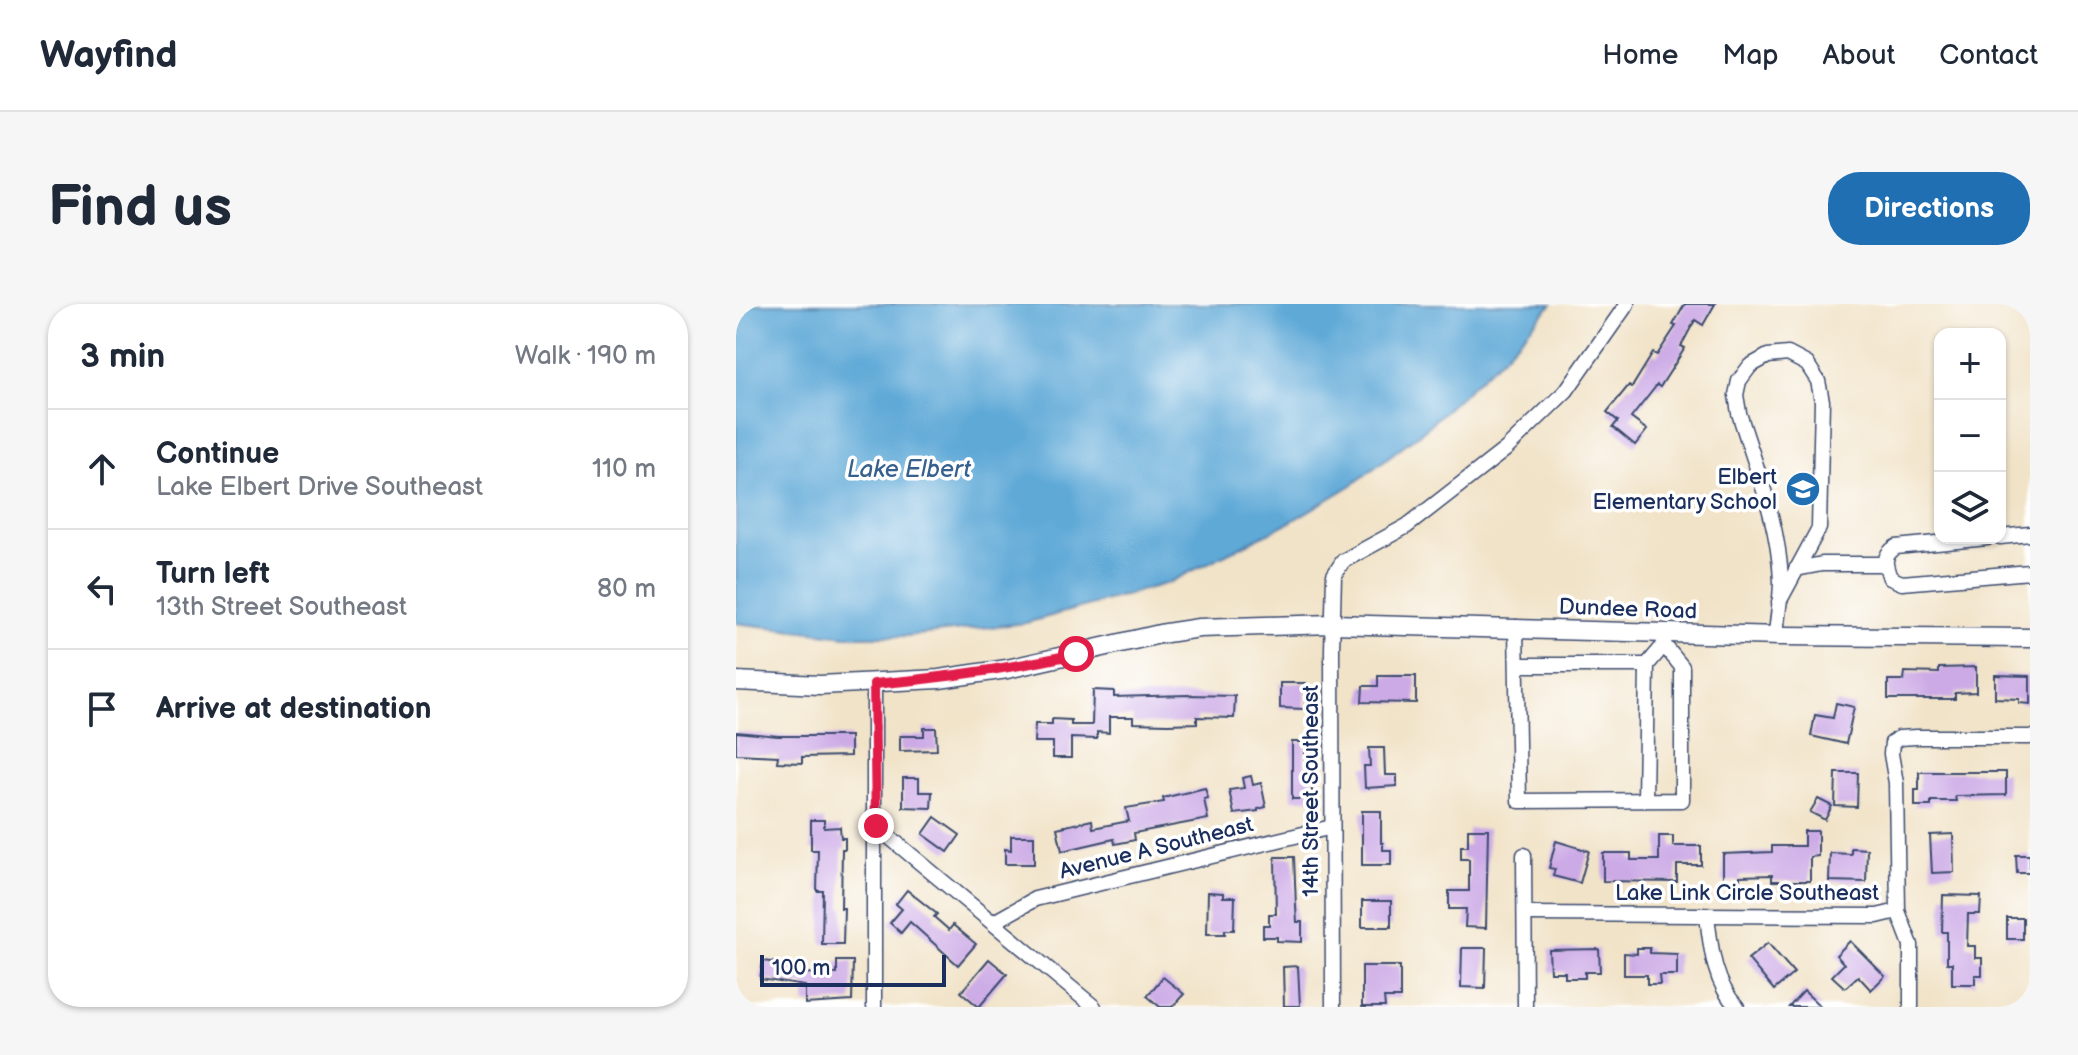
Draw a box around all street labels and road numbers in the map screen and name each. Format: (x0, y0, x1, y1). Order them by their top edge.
street label: Dundee Road (1558, 594, 1698, 625)
street label: 14th Street Southeast (1298, 685, 1325, 897)
street label: Avenue A Southeast (1057, 811, 1256, 886)
street label: Lake Link Circle Southeast (1615, 880, 1879, 907)

